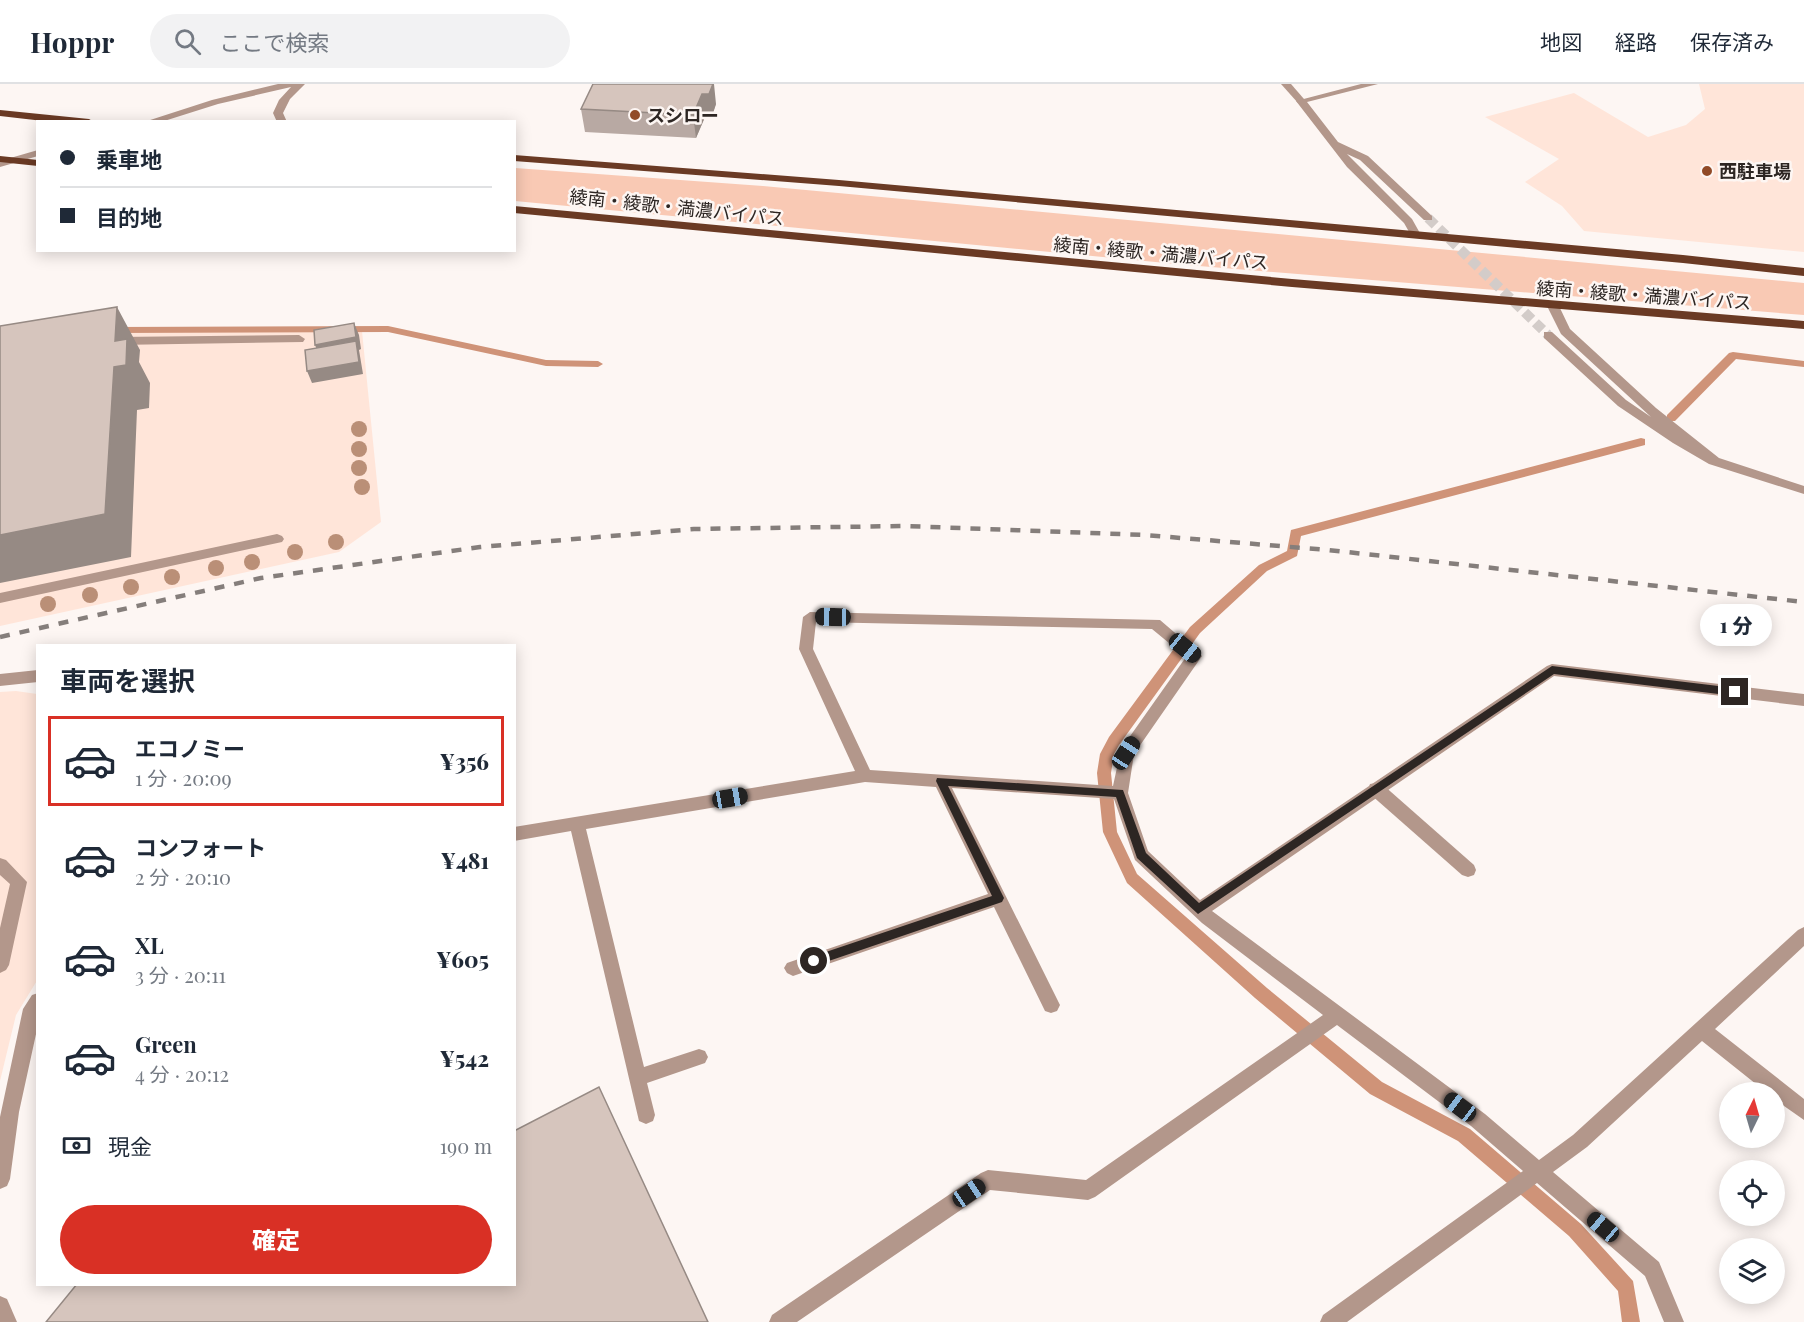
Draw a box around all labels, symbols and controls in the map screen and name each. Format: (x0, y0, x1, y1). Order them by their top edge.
search box (150, 14, 570, 68)
text: Hoppr (30, 23, 114, 60)
icon: search (171, 25, 204, 58)
text: ここで検索 (219, 27, 329, 57)
text: 地図 (1540, 27, 1582, 55)
text: 経路 (1615, 27, 1657, 55)
text: 保存済み (1690, 27, 1774, 55)
place label: スシロー (647, 103, 719, 127)
marker: スシロー (628, 108, 642, 122)
text: 乗車地 (96, 144, 162, 174)
place label: 西駐車場 (1719, 159, 1791, 183)
marker: 西駐車場 (1700, 164, 1714, 178)
street label: 綾南・綾歌・満濃バイパス (569, 184, 785, 230)
text: 目的地 (96, 202, 162, 232)
street label: 綾南・綾歌・満濃バイパス (1053, 232, 1269, 274)
street label: 綾南・綾歌・満濃バイパス (1536, 276, 1752, 314)
callout: 1 分 (1699, 605, 1771, 647)
car (815, 608, 851, 626)
text: 1 分 (1720, 611, 1752, 638)
car (1165, 630, 1205, 666)
text: 車両を選択 (60, 662, 195, 698)
route end (1721, 678, 1748, 705)
text: エコノミー (135, 733, 245, 763)
car (1109, 733, 1143, 773)
icon: car (63, 734, 117, 788)
text: ¥356 (440, 746, 489, 776)
text: 1 分 · 20:09 (135, 764, 232, 791)
car (711, 786, 749, 810)
text: コンフォート (135, 832, 266, 862)
icon: car (63, 833, 117, 887)
text: ¥481 (441, 845, 489, 875)
text: 2 分 · 20:10 (135, 863, 231, 890)
text: XL (135, 930, 164, 960)
icon: car (63, 932, 117, 986)
text: ¥605 (436, 944, 489, 974)
route start (800, 947, 827, 974)
text: 3 分 · 20:11 (135, 961, 226, 988)
text: Green (135, 1029, 197, 1059)
icon: car (63, 1031, 117, 1085)
text: ¥542 (440, 1043, 489, 1073)
text: 4 分 · 20:12 (135, 1060, 229, 1087)
north arrow (1719, 1082, 1785, 1148)
map controls (1719, 1082, 1785, 1304)
car (1440, 1089, 1480, 1125)
icon: cash (60, 1129, 93, 1162)
text: 現金 (108, 1131, 152, 1161)
text: 190 m (440, 1132, 492, 1159)
button: locate (1719, 1160, 1785, 1226)
car (949, 1175, 989, 1211)
button: 確定 (60, 1205, 492, 1274)
car (1583, 1209, 1623, 1245)
button: layers (1719, 1238, 1785, 1304)

